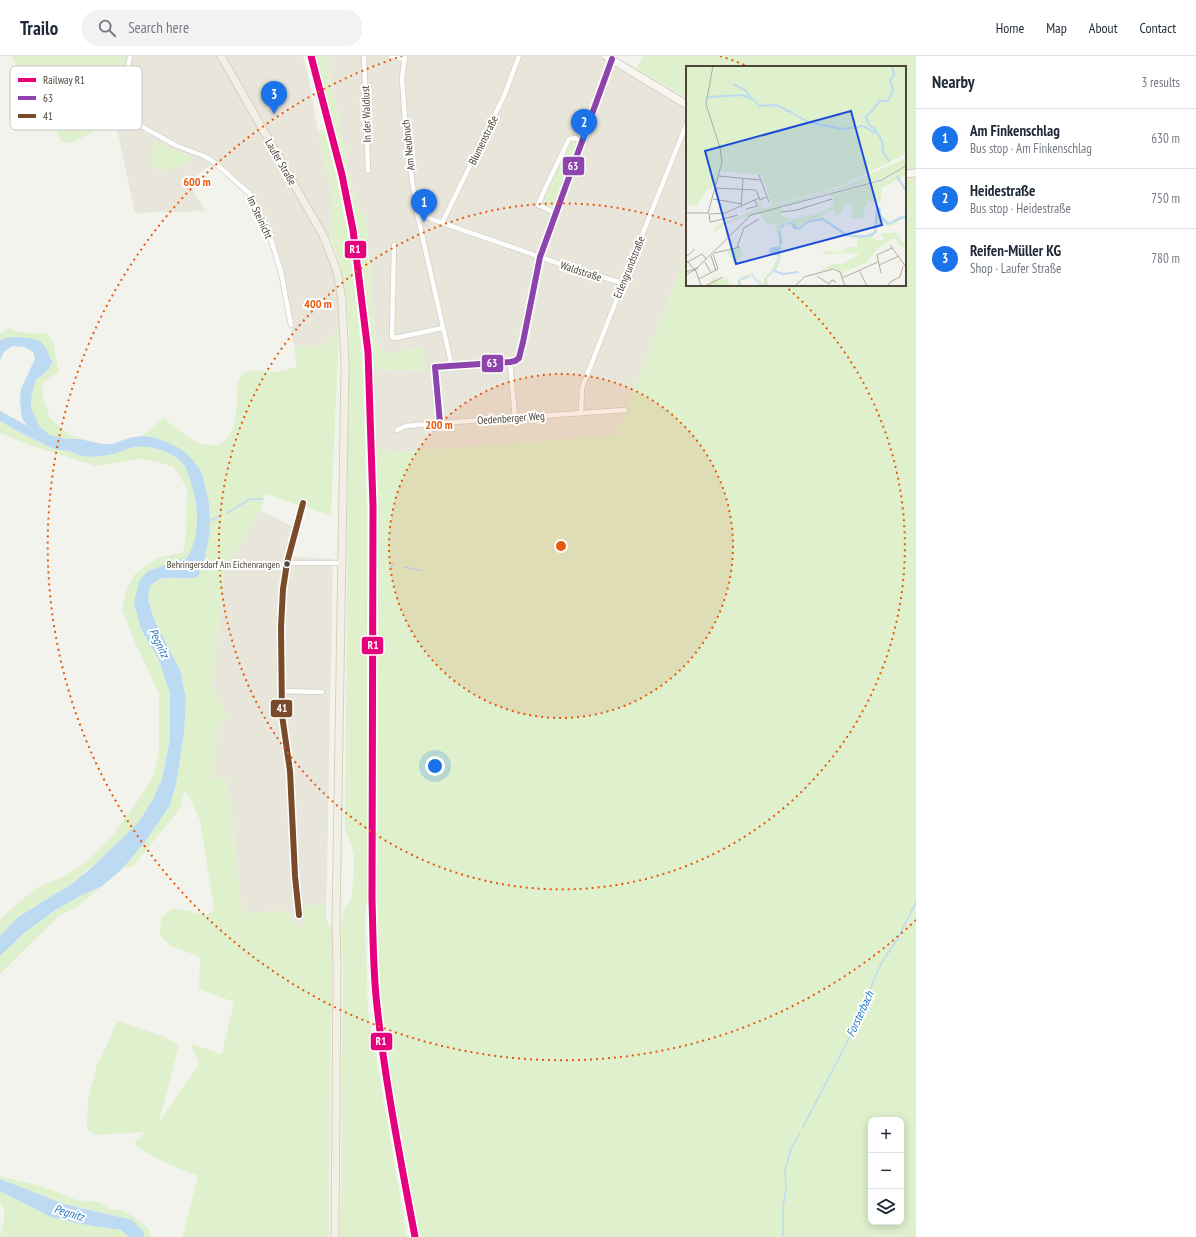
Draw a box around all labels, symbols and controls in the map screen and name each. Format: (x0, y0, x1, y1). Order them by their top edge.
search box (82, 10, 362, 46)
text: Trailo (20, 16, 58, 40)
icon: search (96, 17, 118, 39)
text: Search here (128, 18, 189, 37)
text: Home (996, 19, 1024, 37)
text: Map (1046, 19, 1067, 37)
text: About (1089, 19, 1118, 37)
text: Contact (1140, 19, 1176, 37)
legend (10, 66, 142, 130)
inset map (686, 66, 906, 286)
text: Nearby (932, 71, 975, 93)
text: Railway R1 (43, 73, 85, 87)
text: 3 results (1141, 74, 1180, 91)
pin: 3 (261, 81, 287, 114)
street label: In der Waldlust (358, 85, 374, 143)
text: 63 (43, 91, 53, 105)
text: 41 (43, 109, 53, 123)
pin: 2 (571, 109, 597, 142)
street label: Blumenstraße (465, 113, 501, 167)
street label: Am Neubruch (398, 119, 418, 171)
text: Am Finkenschlag (970, 121, 1060, 140)
text: 1 (942, 130, 948, 147)
text: 630 m (1151, 130, 1180, 147)
street label: Laufer Straße (262, 136, 300, 188)
text: Bus stop · Am Finkenschlag (970, 140, 1092, 157)
line badge: 63 (562, 156, 585, 176)
text: 63 (568, 159, 578, 173)
text: 600 m (183, 174, 211, 189)
text: Heidestraße (970, 181, 1036, 200)
pin: 1 (411, 189, 437, 222)
text: 2 (942, 190, 948, 207)
text: 750 m (1151, 190, 1180, 207)
street label: Im Steinicht (244, 193, 276, 241)
text: Bus stop · Heidestraße (970, 200, 1071, 217)
street label: Erlengrundstraße (610, 233, 648, 300)
line badge: R1 (344, 240, 367, 259)
text: Reifen-Müller KG (970, 241, 1061, 260)
text: R1 (350, 242, 360, 256)
text: 3 (942, 250, 948, 267)
text: 780 m (1151, 250, 1180, 267)
street label: Waldstraße (558, 258, 604, 284)
text: Shop · Laufer Straße (970, 260, 1061, 277)
text: 400 m (304, 296, 332, 311)
line badge: 63 (481, 354, 504, 373)
text: 63 (487, 356, 497, 370)
street label: Oedenberger Weg (477, 409, 546, 427)
text: 200 m (425, 417, 453, 432)
centre of rings (554, 539, 568, 553)
place label: Behringersdorf Am Eichenrangen (167, 558, 280, 571)
marker: Behringersdorf Am Eichenrangen (282, 559, 292, 569)
water label: Pegnitz (146, 626, 174, 661)
line badge: R1 (361, 636, 384, 655)
text: R1 (368, 638, 378, 652)
line badge: 41 (270, 699, 293, 718)
text: 41 (277, 701, 287, 715)
your location (425, 756, 445, 776)
water label: Forsterbach (843, 988, 877, 1039)
line badge: R1 (370, 1032, 393, 1051)
text: R1 (376, 1034, 386, 1048)
map controls (868, 1117, 904, 1225)
button: + (868, 1117, 904, 1153)
button: − (868, 1153, 904, 1189)
button: layers (868, 1189, 904, 1225)
water label: Pegnitz (52, 1201, 88, 1225)

